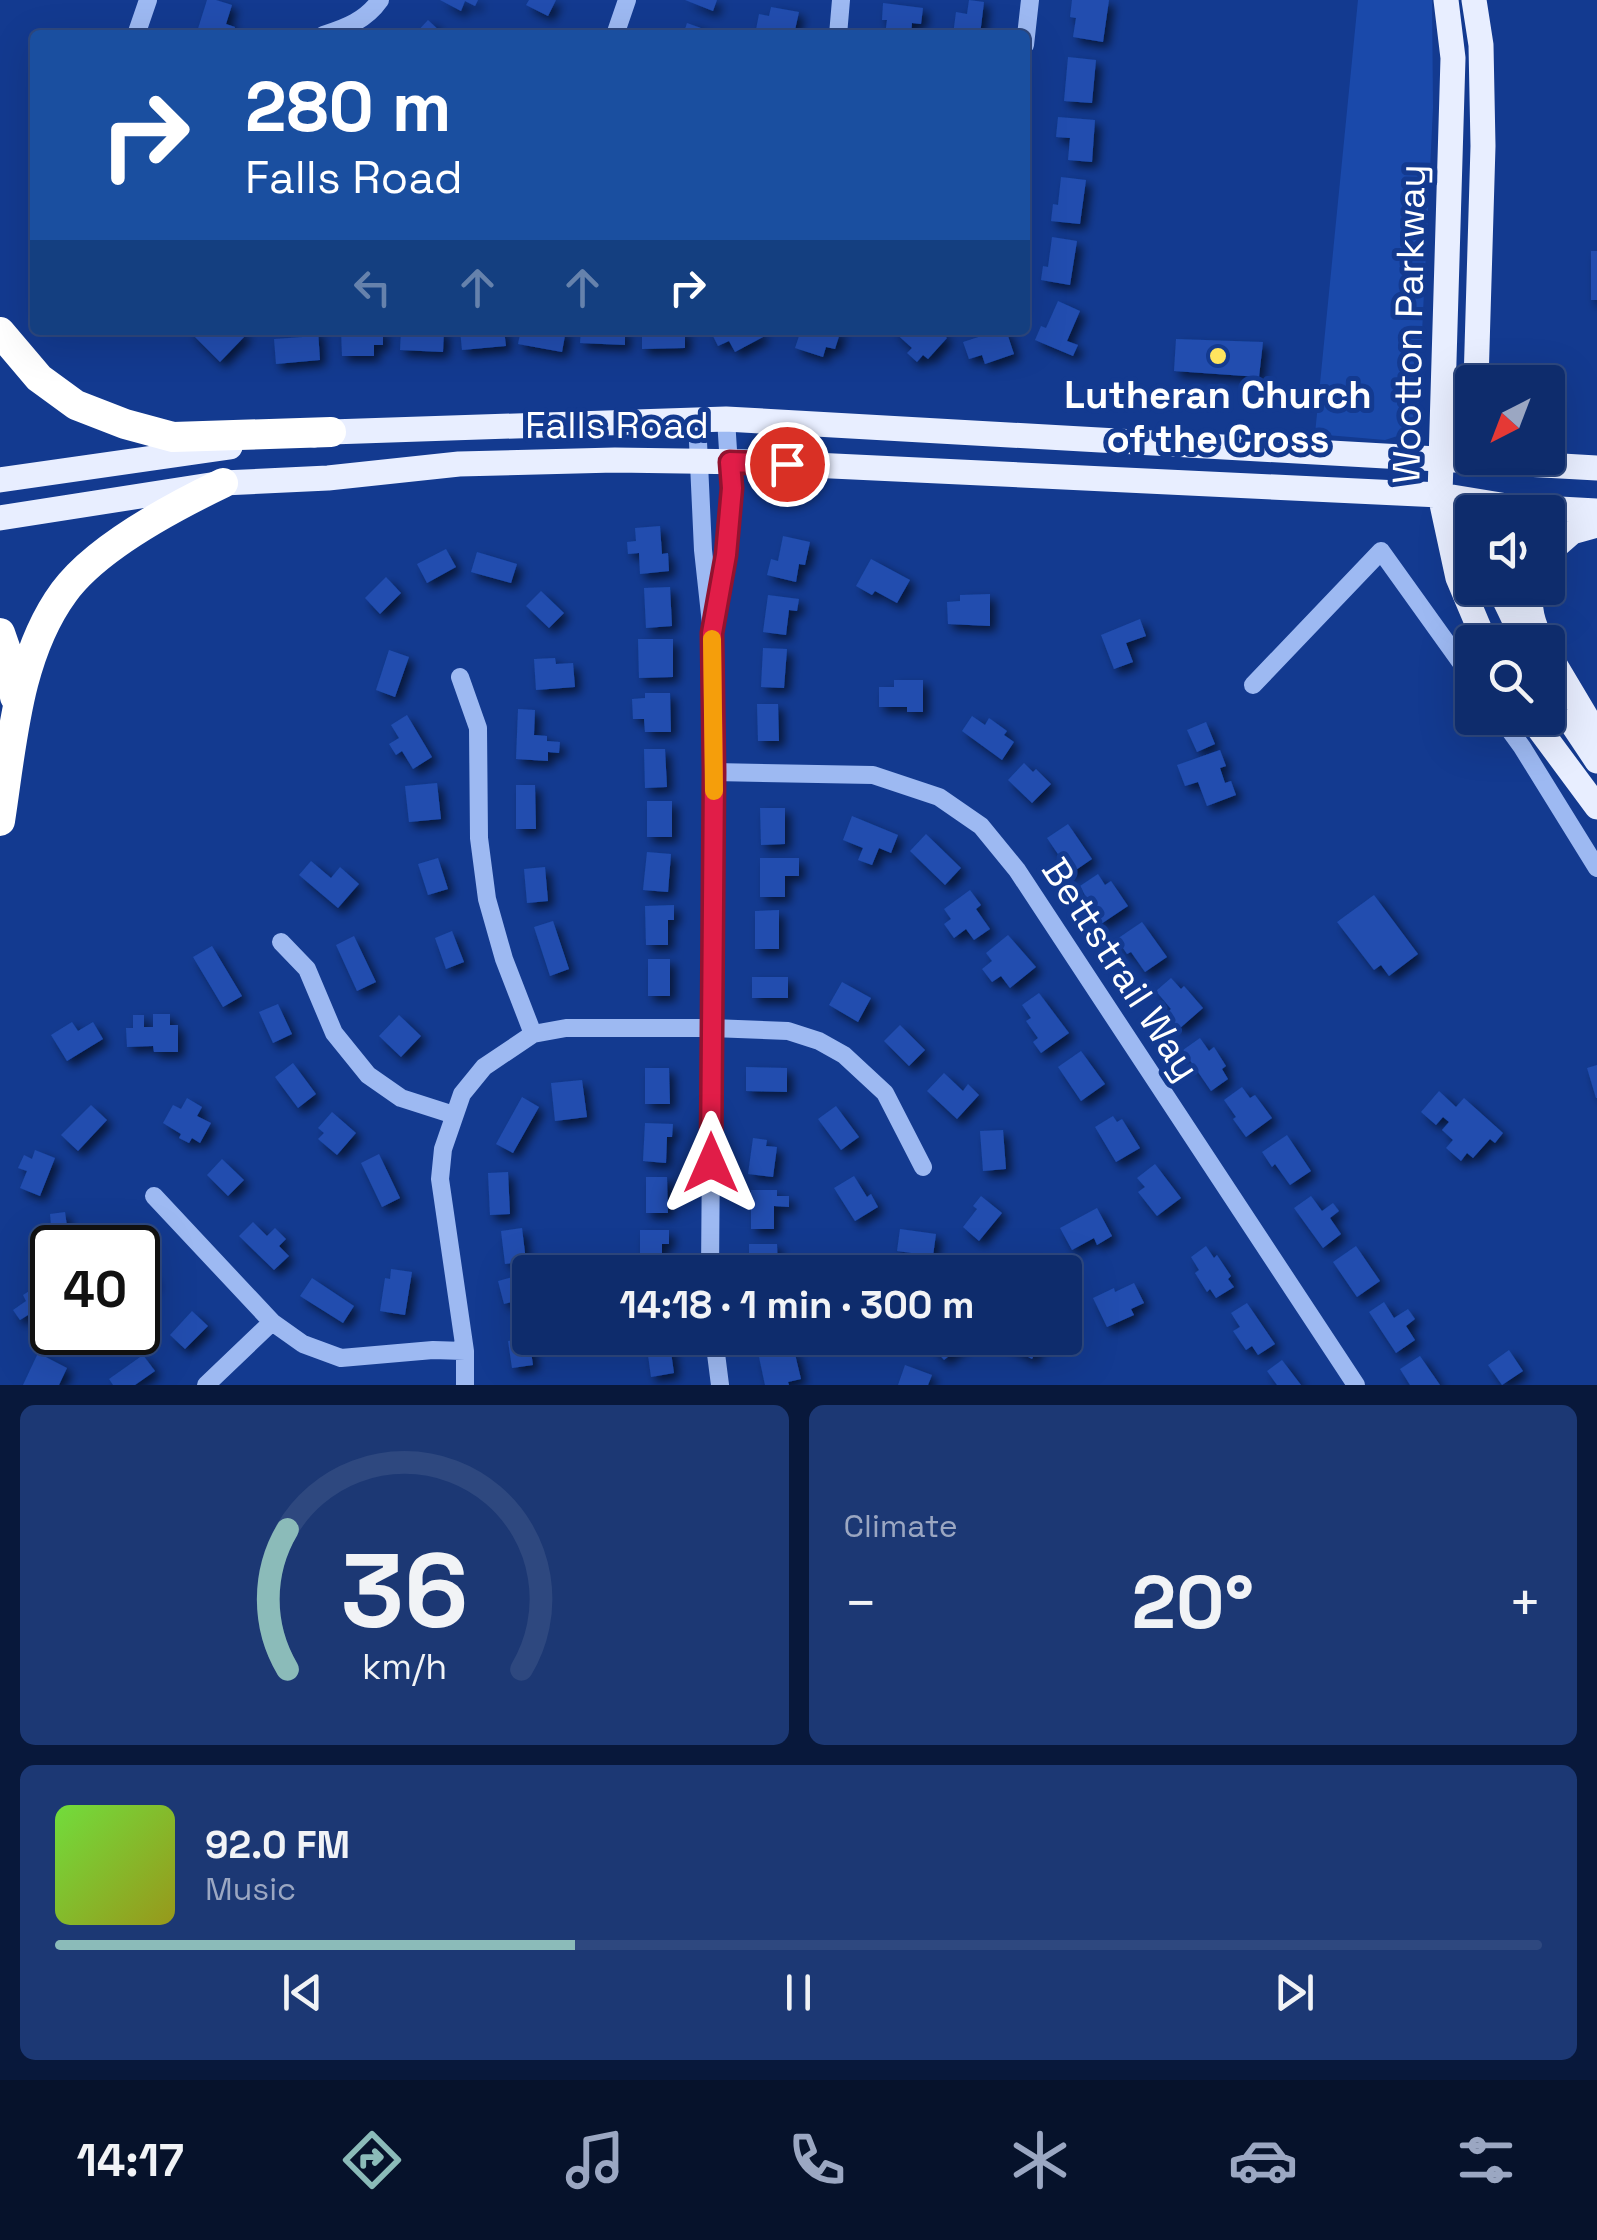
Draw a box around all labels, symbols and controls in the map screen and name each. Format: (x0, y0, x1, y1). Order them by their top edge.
text: 280 m (245, 62, 452, 151)
icon: right (80, 70, 210, 200)
text: Falls Road (245, 149, 463, 206)
street label: Wootton Parkway (1382, 164, 1436, 484)
icon: left (345, 260, 400, 315)
icon: ahead (450, 260, 505, 315)
icon: ahead (555, 260, 610, 315)
icon: right (660, 260, 715, 315)
marker: Lutheran Church of the Cross (1207, 345, 1229, 367)
north arrow (1455, 365, 1565, 475)
map controls (1455, 365, 1565, 735)
place label: Lutheran Church of the Cross (1064, 371, 1372, 463)
street label: Falls Road (525, 401, 709, 449)
pin (745, 422, 830, 507)
icon: arrive (760, 437, 815, 492)
button: sound (1455, 495, 1565, 605)
button: search (1455, 625, 1565, 735)
street label: Bettstrail Way (1031, 849, 1211, 1089)
position arrow (659, 1111, 763, 1215)
speed limit sign: 40 (30, 1225, 160, 1355)
text: 14:18 · 1 min · 300 m (619, 1281, 975, 1329)
text: Climate (844, 1506, 958, 1546)
text: 36 (340, 1525, 468, 1657)
text: 20° (1131, 1554, 1254, 1650)
text: − (844, 1568, 878, 1638)
text: + (1508, 1568, 1542, 1638)
text: km/h (362, 1644, 447, 1689)
text: 92.0 FM (205, 1821, 350, 1869)
text: Music (205, 1869, 296, 1909)
icon: previous (275, 1965, 330, 2020)
icon: pause (771, 1965, 826, 2020)
icon: next (1267, 1965, 1322, 2020)
icon: directions (337, 2125, 407, 2195)
icon: music (560, 2125, 630, 2195)
icon: phone (782, 2125, 852, 2195)
icon: climate (1005, 2125, 1075, 2195)
icon: car (1228, 2125, 1298, 2195)
icon: filters (1451, 2125, 1521, 2195)
text: 14:17 (76, 2132, 184, 2189)

